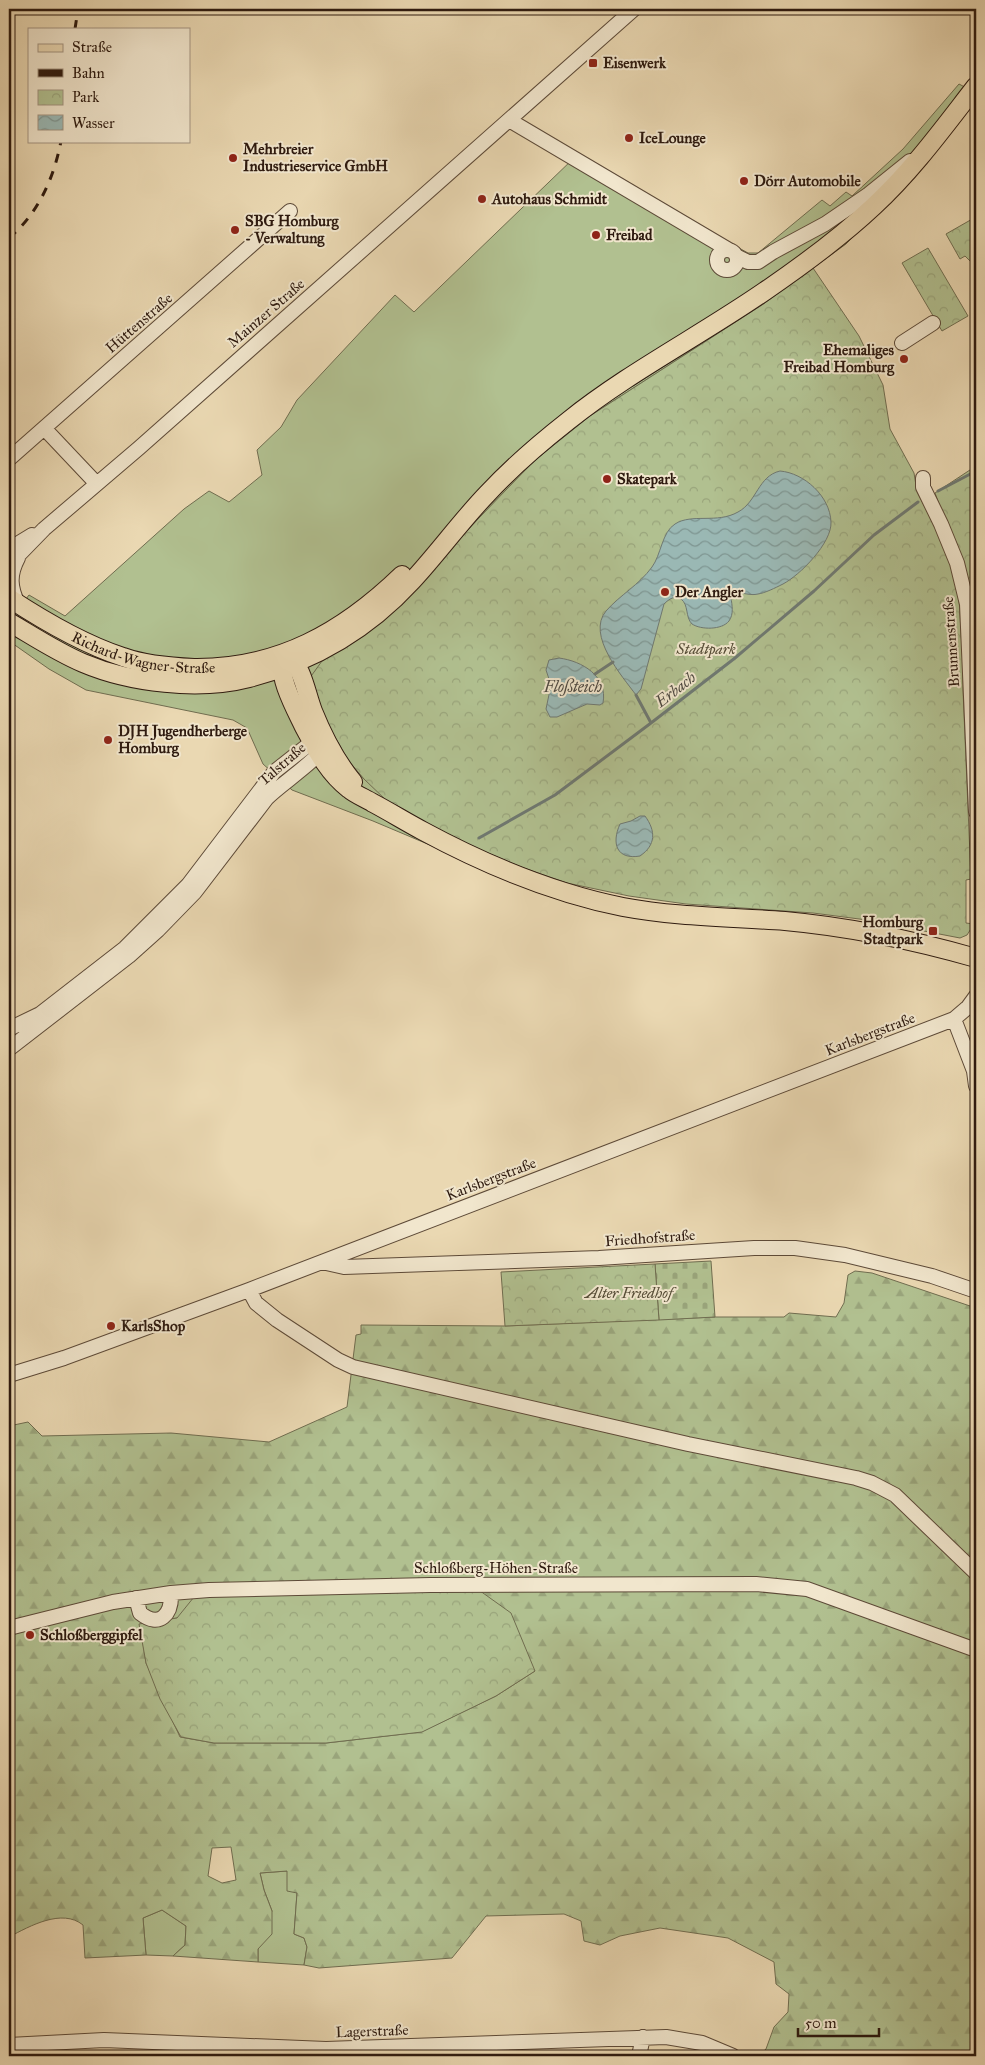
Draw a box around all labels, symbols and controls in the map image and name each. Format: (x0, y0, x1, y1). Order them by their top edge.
legend (28, 28, 190, 142)
text: Straße (72, 38, 112, 56)
place label: Eisenwerk (603, 54, 667, 72)
marker: Eisenwerk (587, 57, 599, 69)
text: Bahn (72, 64, 105, 82)
text: Park (72, 88, 99, 106)
text: Wasser (72, 114, 115, 132)
place label: IceLounge (639, 129, 706, 148)
marker: IceLounge (623, 132, 635, 144)
place label: Mehrbreier Industrieservice GmbH (243, 140, 388, 175)
marker: Mehrbreier Industrieservice GmbH (227, 152, 239, 164)
place label: Dörr Automobile (754, 172, 861, 190)
marker: Dörr Automobile (738, 175, 750, 187)
place label: Autohaus Schmidt (491, 190, 608, 208)
marker: Autohaus Schmidt (476, 193, 488, 205)
place label: SBG Homburg - Verwaltung (245, 212, 340, 248)
marker: SBG Homburg - Verwaltung (229, 224, 241, 236)
place label: Freibad (606, 226, 653, 244)
marker: Freibad (590, 229, 602, 241)
street label: Mainzer Straße (224, 275, 308, 351)
street label: Hüttenstraße (102, 289, 176, 357)
place label: Ehemaliges Freibad Homburg (784, 341, 895, 377)
marker: Ehemaliges Freibad Homburg (898, 353, 910, 365)
place label: Skatepark (617, 470, 678, 489)
marker: Skatepark (601, 473, 613, 485)
place label: Der Angler (675, 583, 743, 602)
marker: Der Angler (659, 586, 671, 598)
street label: Brunnenstraße (939, 596, 963, 688)
street label: Richard-Wagner-Straße (69, 628, 216, 677)
park label: Stadtpark (675, 640, 736, 659)
water label: Erbach (650, 668, 700, 712)
water label: Floßteich (543, 677, 602, 696)
place label: DJH Jugendherberge Homburg (118, 722, 248, 758)
marker: DJH Jugendherberge Homburg (102, 734, 114, 746)
street label: Talstraße (255, 739, 309, 789)
place label: Homburg Stadtpark (862, 913, 924, 949)
marker: Homburg Stadtpark (927, 925, 939, 937)
street label: Karlsbergstraße (822, 1009, 918, 1059)
street label: Karlsbergstraße (443, 1154, 539, 1204)
street label: Friedhofstraße (604, 1226, 696, 1250)
park label: Alter Friedhof (583, 1284, 677, 1302)
place label: KarlsShop (121, 1317, 186, 1336)
marker: KarlsShop (105, 1320, 117, 1332)
street label: Schloßberg-Höhen-Straße (414, 1559, 578, 1577)
place label: Schloßberggipfel (40, 1626, 144, 1645)
marker: Schloßberggipfel (24, 1629, 36, 1641)
scale bar (798, 2005, 879, 2037)
text: 50 m (805, 2014, 837, 2032)
street label: Lagerstraße (335, 2021, 409, 2041)

